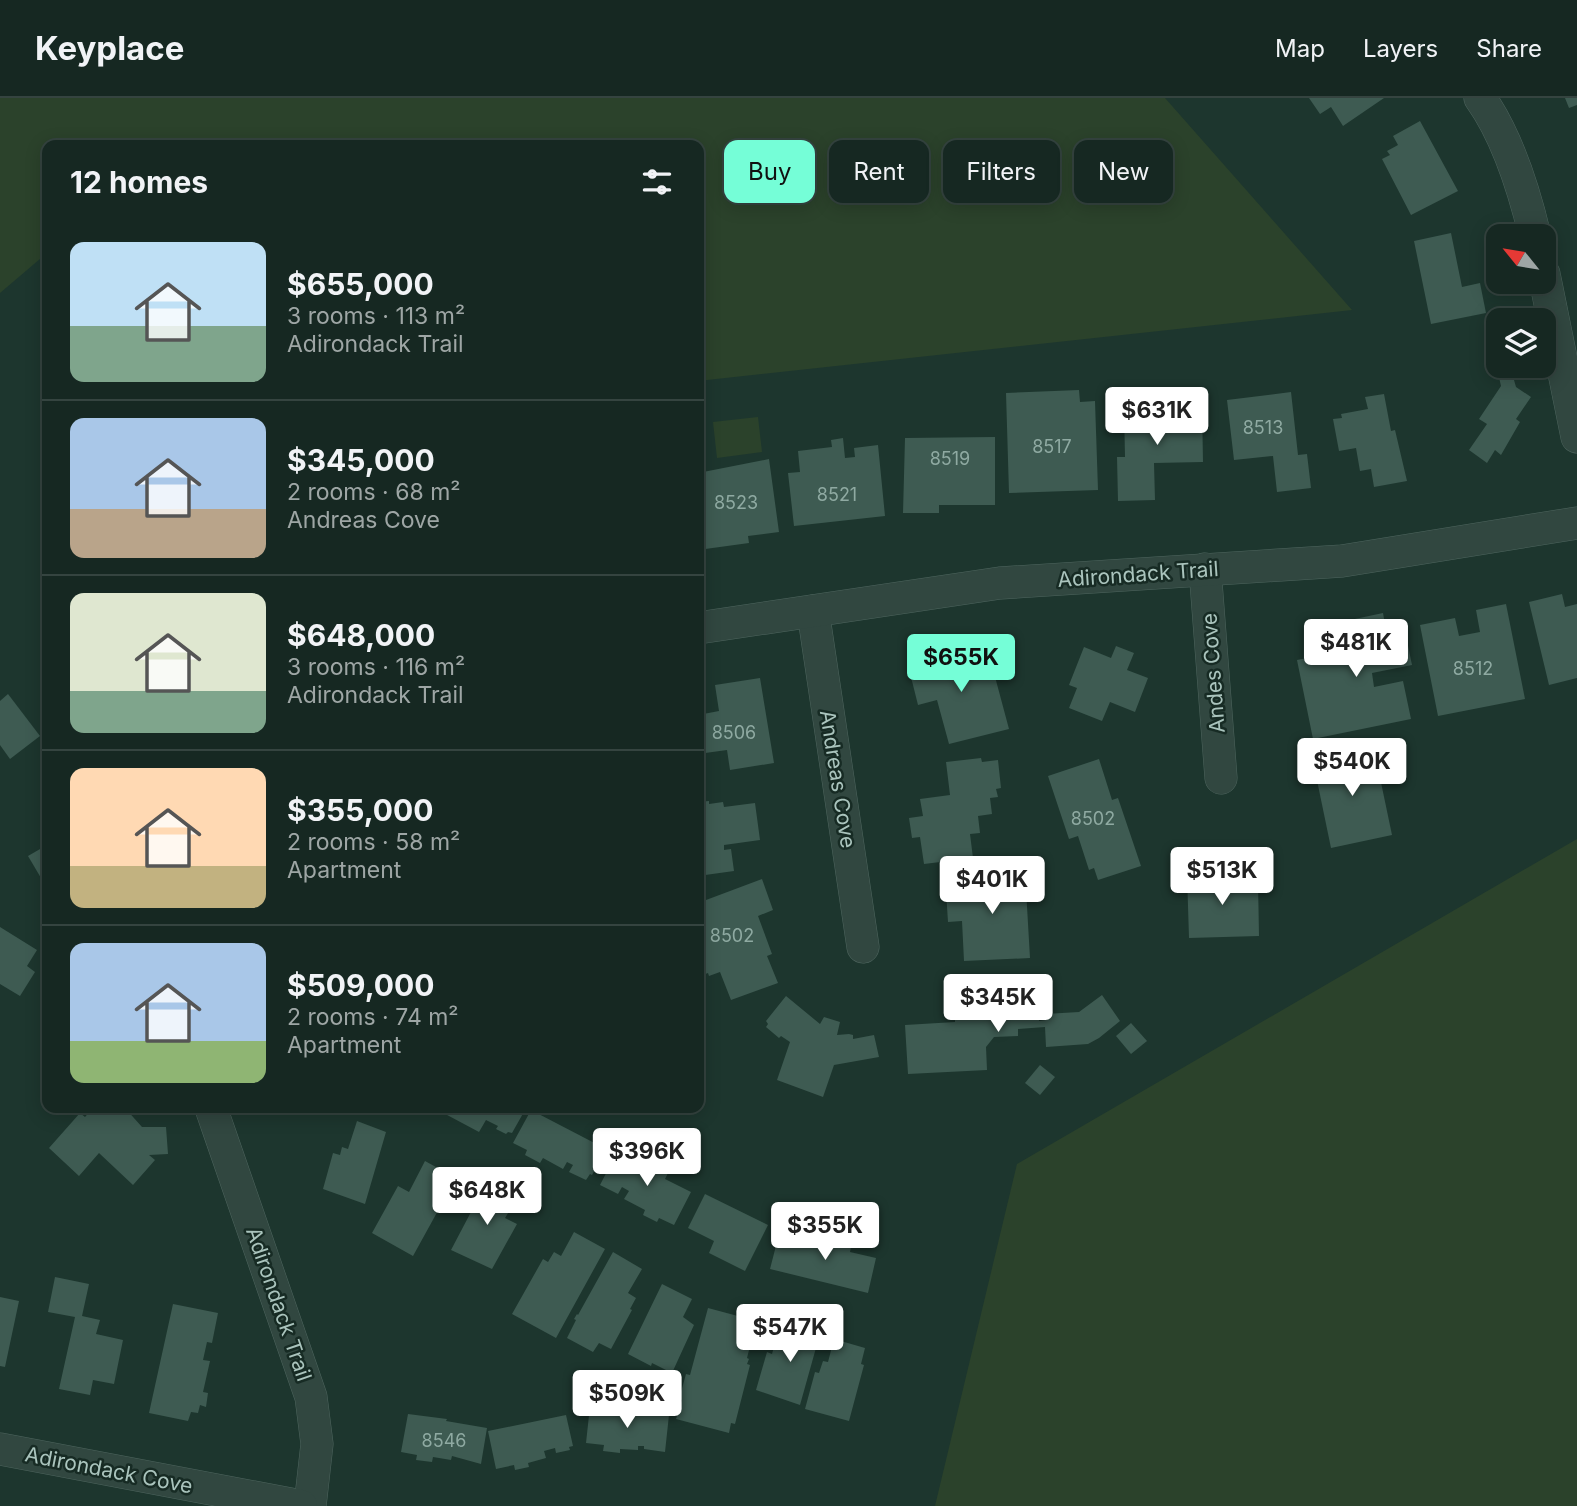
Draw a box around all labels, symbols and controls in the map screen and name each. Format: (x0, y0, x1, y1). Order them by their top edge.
text: Keyplace (35, 28, 184, 68)
text: Map (1275, 34, 1325, 63)
text: Layers (1363, 34, 1438, 63)
text: Share (1476, 34, 1542, 63)
chip: Buy (724, 140, 815, 203)
chip: Rent (829, 140, 929, 203)
chip: Filters (943, 140, 1060, 203)
chip: New (1074, 140, 1173, 203)
icon: filters (638, 163, 676, 201)
text: 12 homes (70, 164, 208, 200)
north arrow (1486, 224, 1556, 294)
map controls (1486, 224, 1556, 378)
text: $655,000 (287, 266, 434, 302)
icon: home (126, 270, 210, 354)
text: 3 rooms · 113 m² (287, 302, 465, 330)
button: layers (1486, 308, 1556, 378)
text: Adirondack Trail (287, 330, 464, 358)
pin: $631K (1108, 388, 1206, 447)
text: $631K (1121, 396, 1193, 424)
house number: 8513 (1243, 417, 1283, 438)
house number: 8517 (1032, 436, 1072, 457)
text: $345,000 (287, 442, 435, 478)
icon: home (126, 446, 210, 530)
house number: 8519 (930, 448, 970, 469)
text: 2 rooms · 68 m² (287, 478, 460, 506)
house number: 8521 (817, 484, 857, 505)
house number: 8523 (714, 492, 758, 513)
text: Andreas Cove (287, 506, 440, 534)
street label: Adirondack Trail (1057, 556, 1219, 592)
street label: Andes Cove (1196, 612, 1230, 734)
text: $648,000 (287, 617, 435, 653)
pin: $481K (1307, 620, 1405, 679)
icon: home (126, 621, 210, 705)
text: $481K (1320, 628, 1392, 656)
pin: $655K (912, 634, 1010, 694)
text: $655K (923, 643, 999, 671)
text: 3 rooms · 116 m² (287, 653, 465, 681)
house number: 8512 (1453, 658, 1493, 679)
text: Adirondack Trail (287, 681, 464, 709)
street label: Andreas Cove (815, 708, 861, 850)
house number: 8506 (712, 722, 756, 743)
pin: $540K (1303, 738, 1401, 798)
text: $540K (1313, 747, 1391, 775)
text: $355,000 (287, 792, 434, 828)
icon: home (126, 796, 210, 880)
house number: 8502 (1071, 808, 1115, 829)
text: 2 rooms · 58 m² (287, 828, 460, 856)
pin: $513K (1173, 848, 1271, 907)
text: Apartment (287, 856, 401, 884)
pin: $401K (943, 856, 1041, 916)
text: $513K (1186, 856, 1258, 884)
text: $401K (956, 865, 1028, 893)
house number: 8502 (710, 925, 754, 946)
text: $509,000 (287, 967, 434, 1003)
icon: home (126, 971, 210, 1055)
pin: $345K (949, 974, 1047, 1034)
text: $345K (960, 983, 1036, 1011)
text: 2 rooms · 74 m² (287, 1003, 459, 1031)
text: Apartment (287, 1031, 401, 1059)
pin: $396K (598, 1128, 696, 1188)
text: $396K (609, 1137, 685, 1165)
pin: $648K (438, 1168, 536, 1227)
text: $648K (448, 1176, 526, 1204)
pin: $355K (776, 1202, 874, 1262)
text: $355K (787, 1211, 863, 1239)
street label: Adirondack Trail (241, 1224, 317, 1384)
pin: $547K (741, 1304, 839, 1364)
text: $547K (752, 1313, 828, 1341)
pin: $509K (578, 1370, 676, 1430)
text: $509K (589, 1379, 665, 1407)
house number: 8546 (422, 1430, 466, 1451)
street label: Adirondack Cove (23, 1441, 195, 1499)

